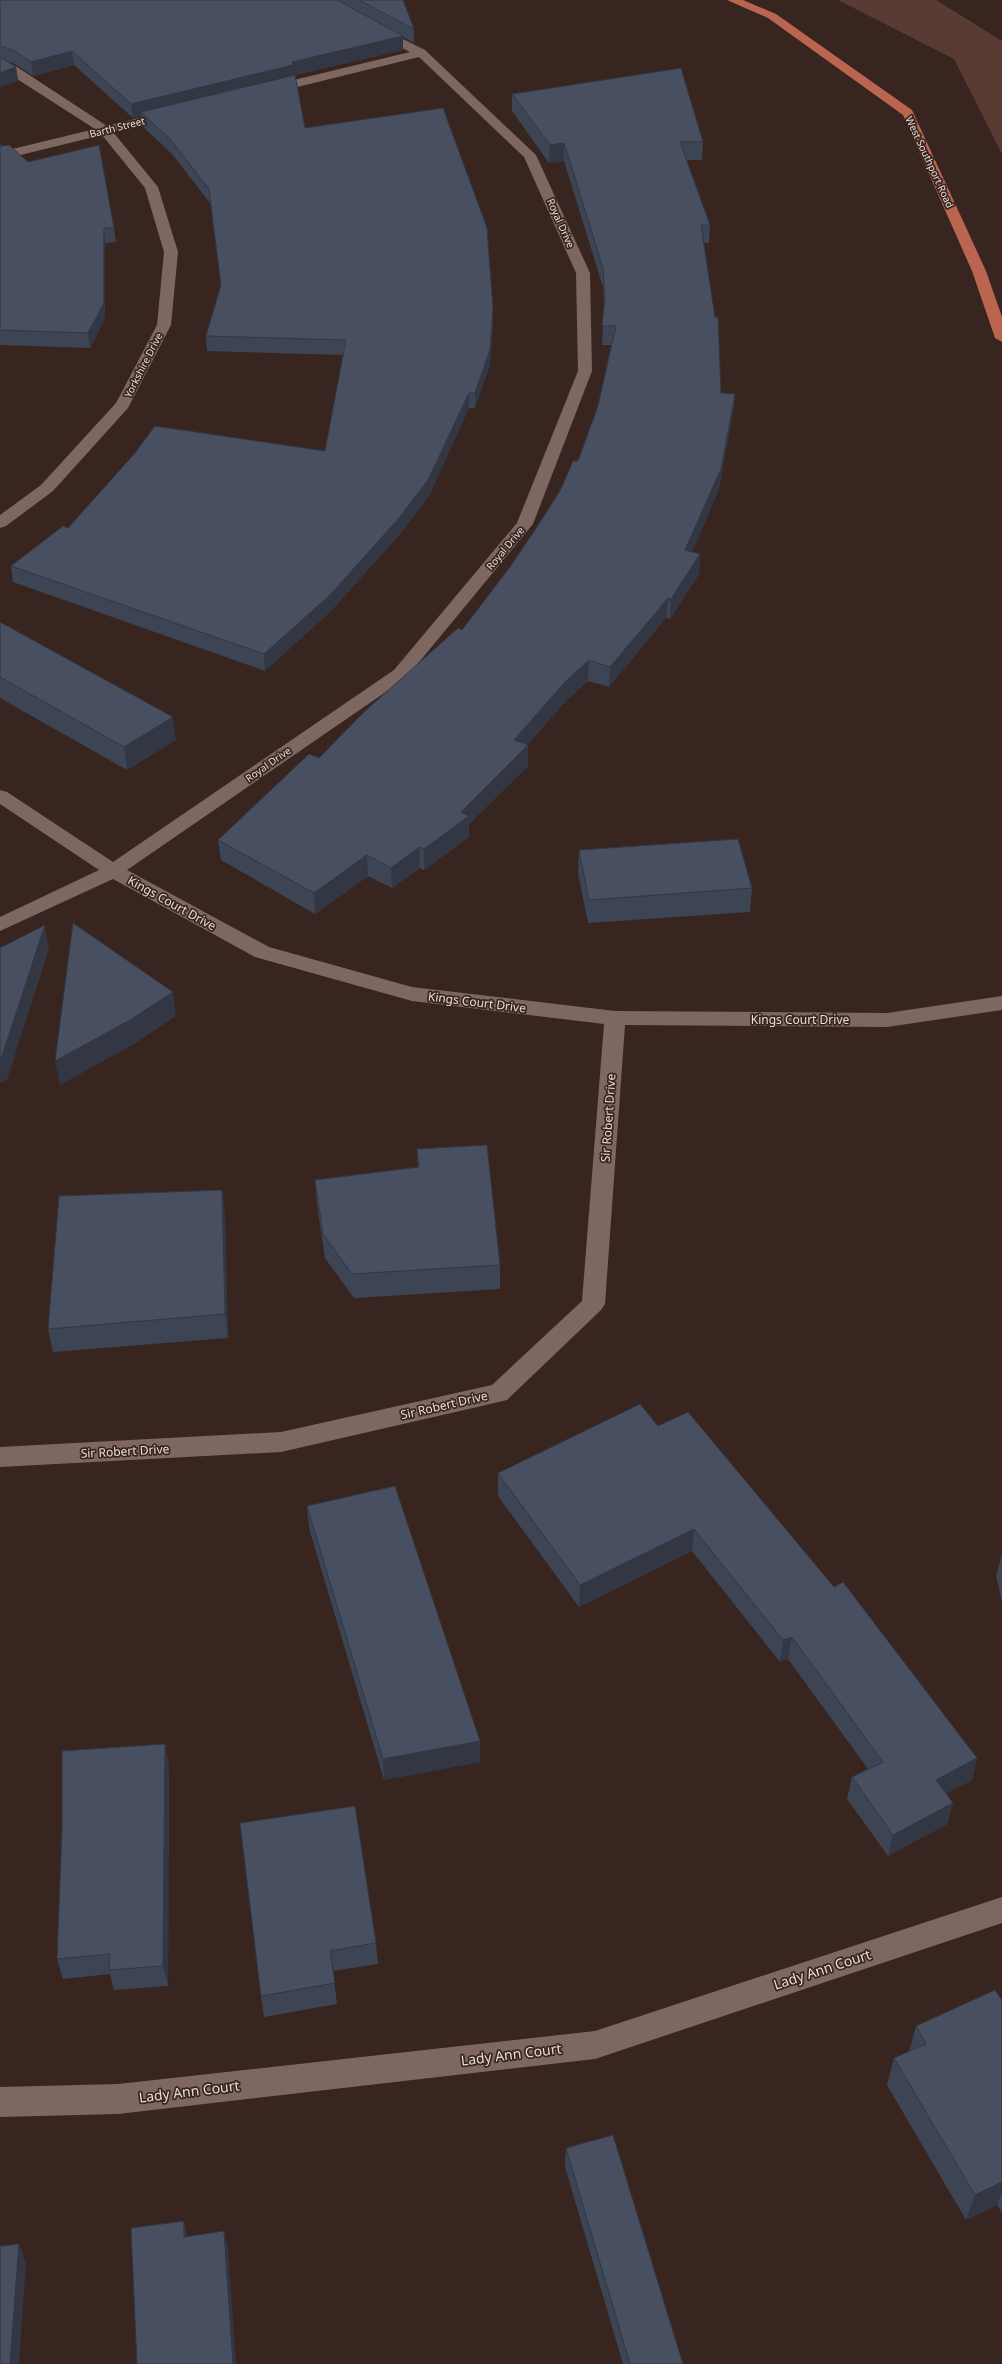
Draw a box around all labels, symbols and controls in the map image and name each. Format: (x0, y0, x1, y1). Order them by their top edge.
street label: Barth Street (88, 113, 147, 141)
street label: West Southport Road (903, 114, 957, 210)
street label: Royal Drive (544, 196, 578, 250)
street label: Yorkshire Drive (121, 330, 166, 400)
street label: Royal Drive (483, 523, 528, 573)
street label: Royal Drive (242, 743, 294, 785)
street label: Kings Court Drive (125, 872, 219, 934)
street label: Kings Court Drive (427, 988, 527, 1016)
street label: Kings Court Drive (751, 1011, 849, 1028)
street label: Sir Robert Drive (596, 1073, 620, 1163)
street label: Sir Robert Drive (399, 1387, 489, 1423)
street label: Sir Robert Drive (80, 1440, 170, 1462)
street label: Lady Ann Court (771, 1944, 873, 1994)
street label: Lady Ann Court (460, 2038, 562, 2070)
street label: Lady Ann Court (138, 2075, 240, 2107)

